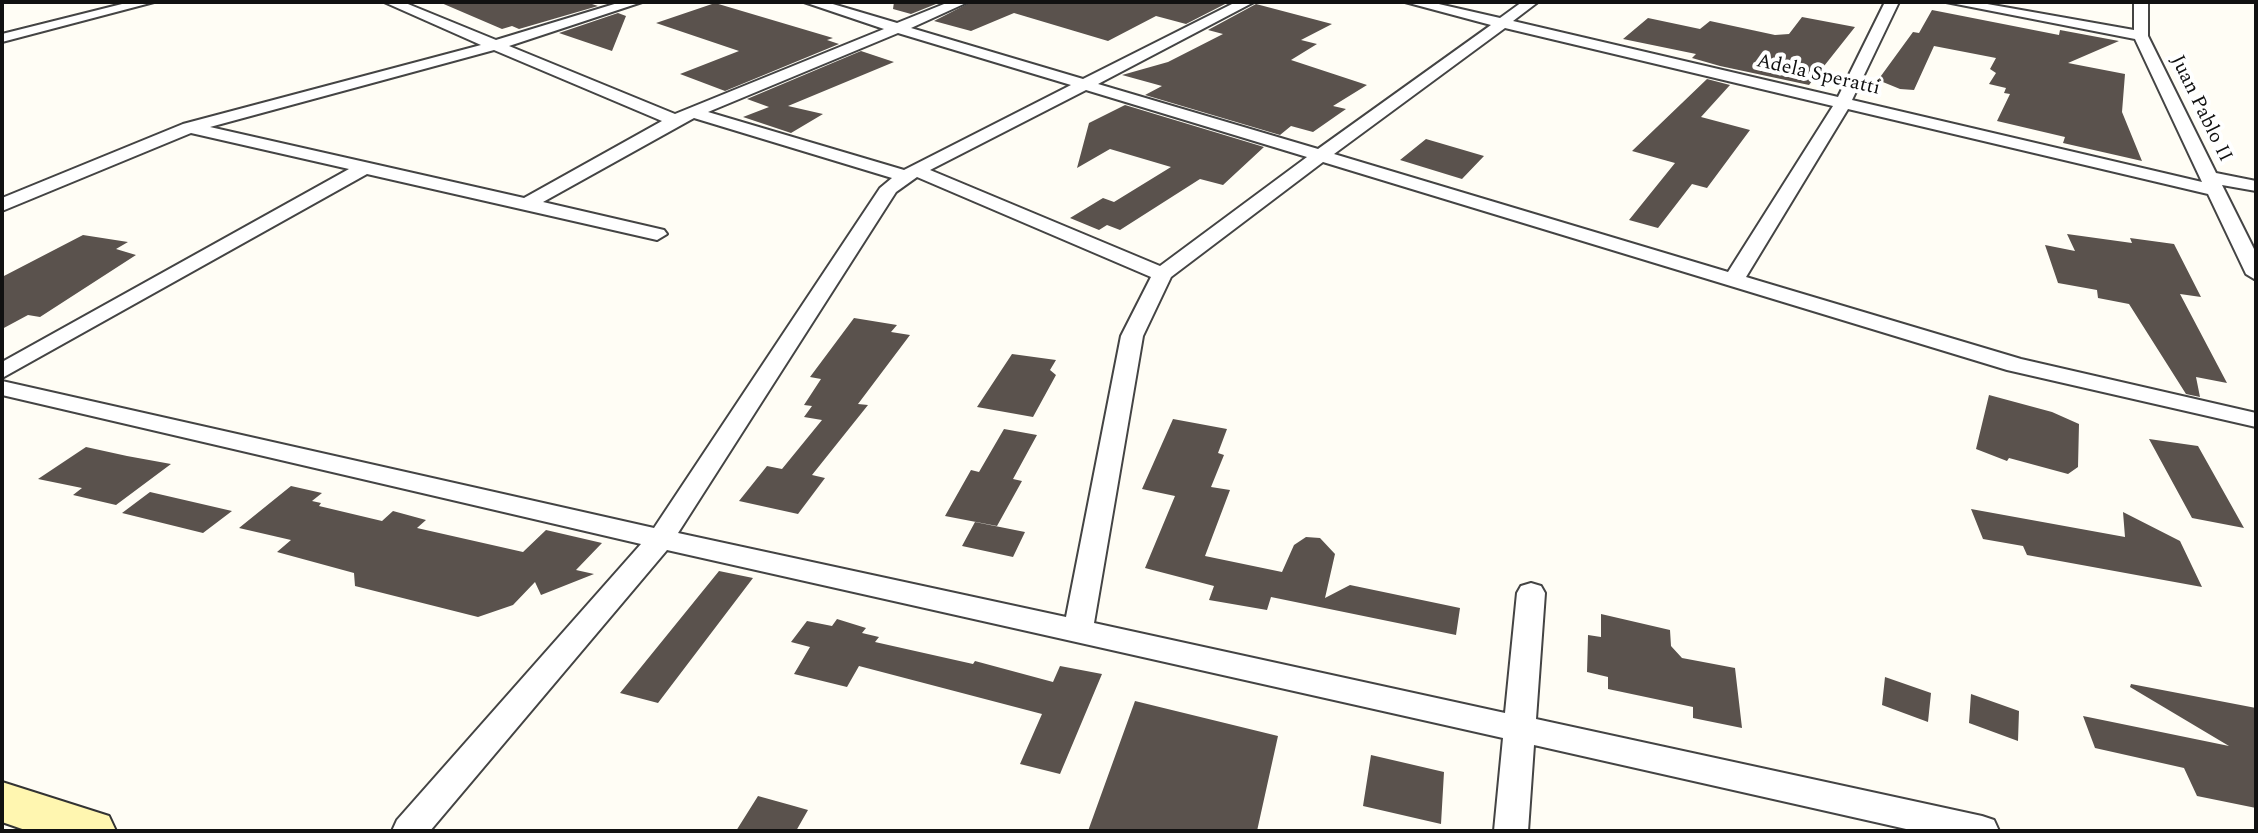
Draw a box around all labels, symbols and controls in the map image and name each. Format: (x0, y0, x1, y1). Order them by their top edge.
street label: Adela Speratti (1754, 50, 1882, 102)
street label: Juan Pablo II (2164, 52, 2236, 166)

